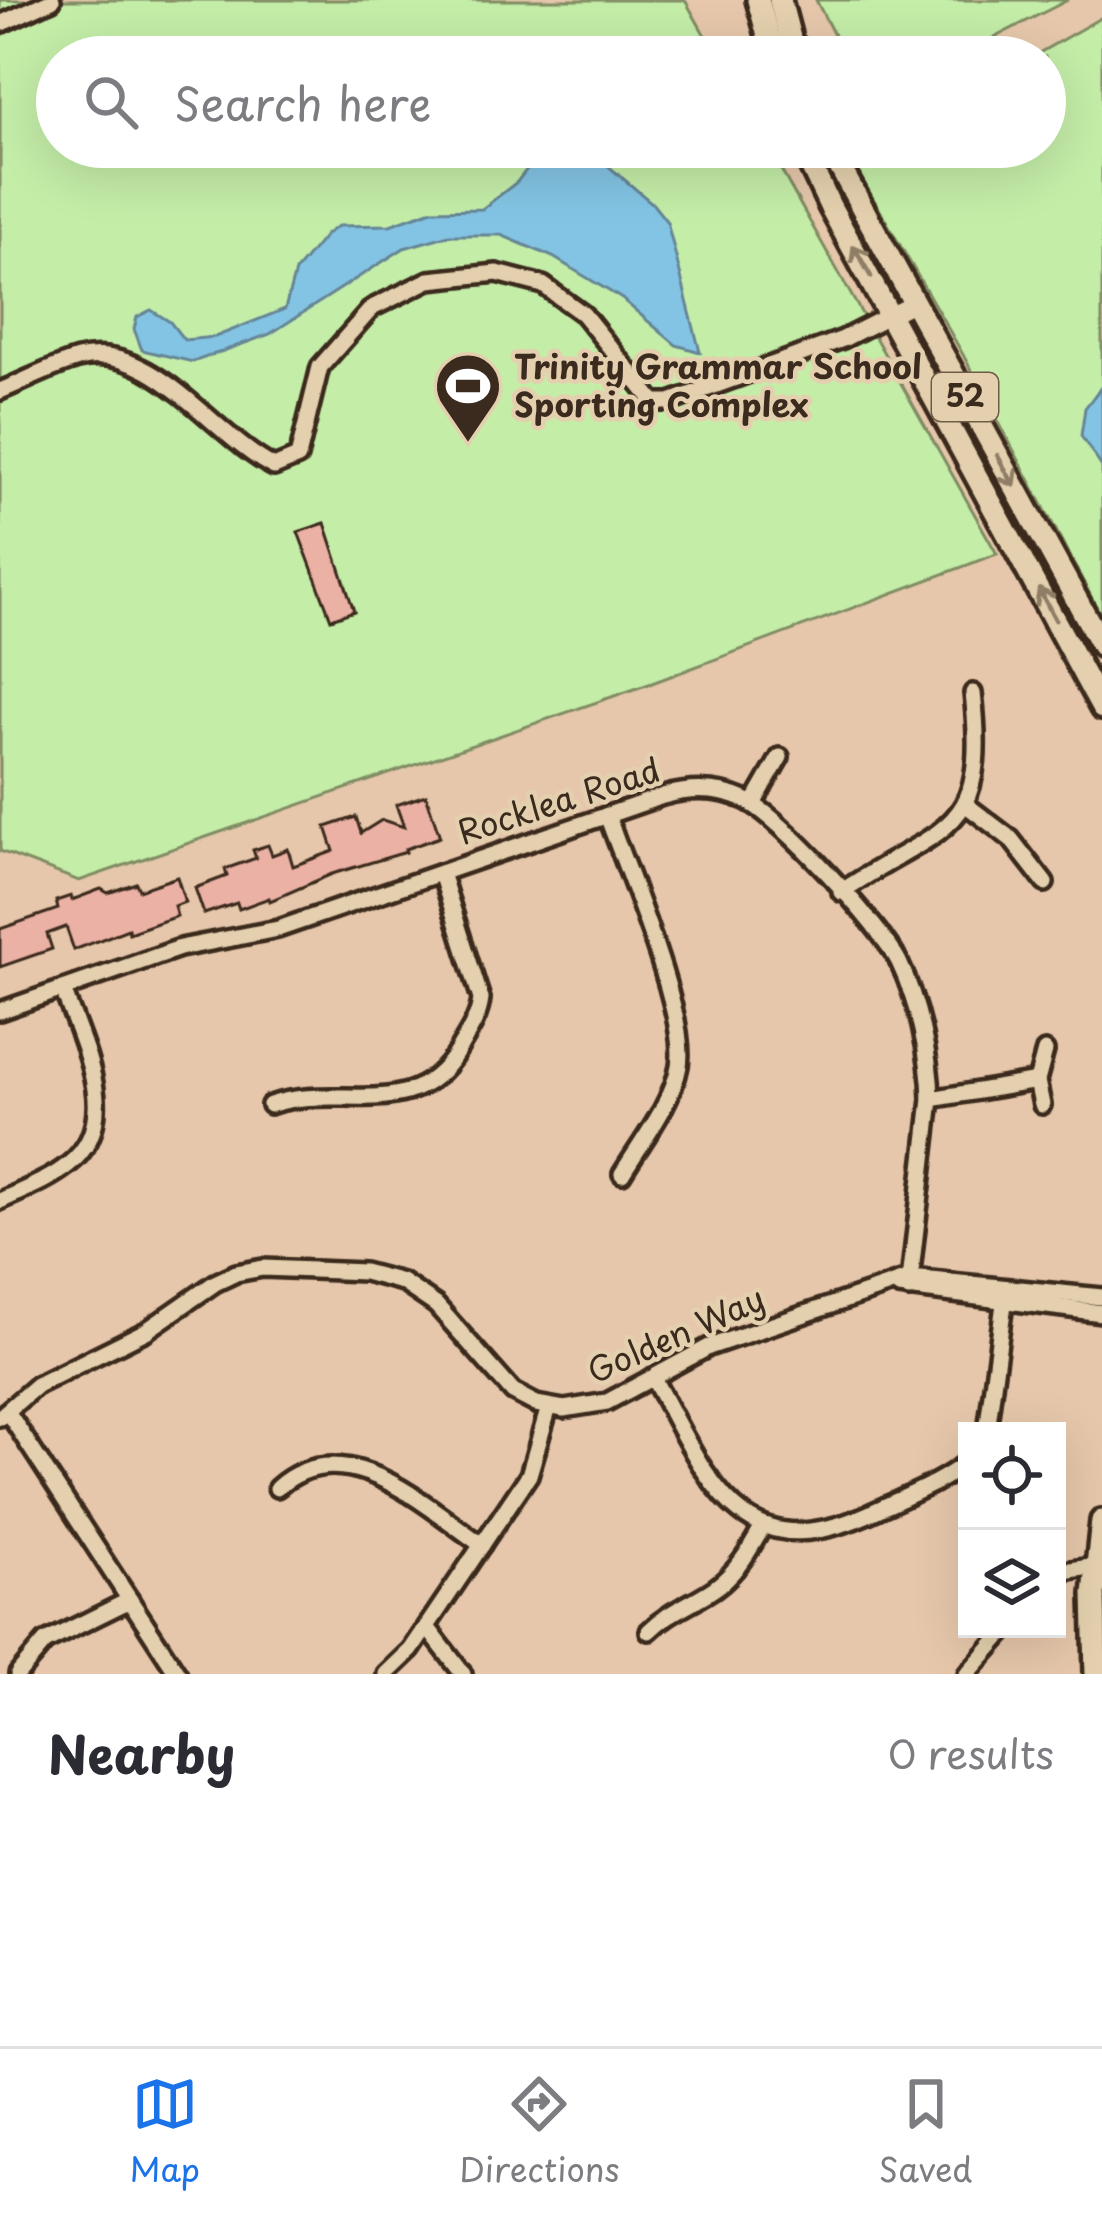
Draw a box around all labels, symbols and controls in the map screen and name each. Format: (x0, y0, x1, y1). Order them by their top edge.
search box (36, 36, 1066, 168)
text: Search here (174, 68, 431, 136)
icon: search (78, 69, 144, 135)
one-way arrow (849, 245, 873, 280)
place label: Trinity Grammar School Sporting Complex (514, 340, 922, 428)
sports icon: Trinity Grammar School Sporting Complex (433, 351, 503, 445)
road number: 52 (932, 373, 998, 421)
one-way arrow (995, 453, 1018, 488)
one-way arrow (1035, 588, 1058, 623)
street label: Rocklea Road (451, 743, 666, 855)
street label: Golden Way (578, 1272, 772, 1395)
map controls (958, 1422, 1066, 1638)
button: locate (958, 1422, 1066, 1530)
button: layers (958, 1530, 1066, 1638)
text: Nearby (48, 1714, 235, 1791)
text: 0 results (888, 1723, 1054, 1782)
tab: Map (130, 2071, 200, 2193)
tab: Directions (459, 2071, 620, 2193)
tab: Saved (879, 2071, 972, 2193)

